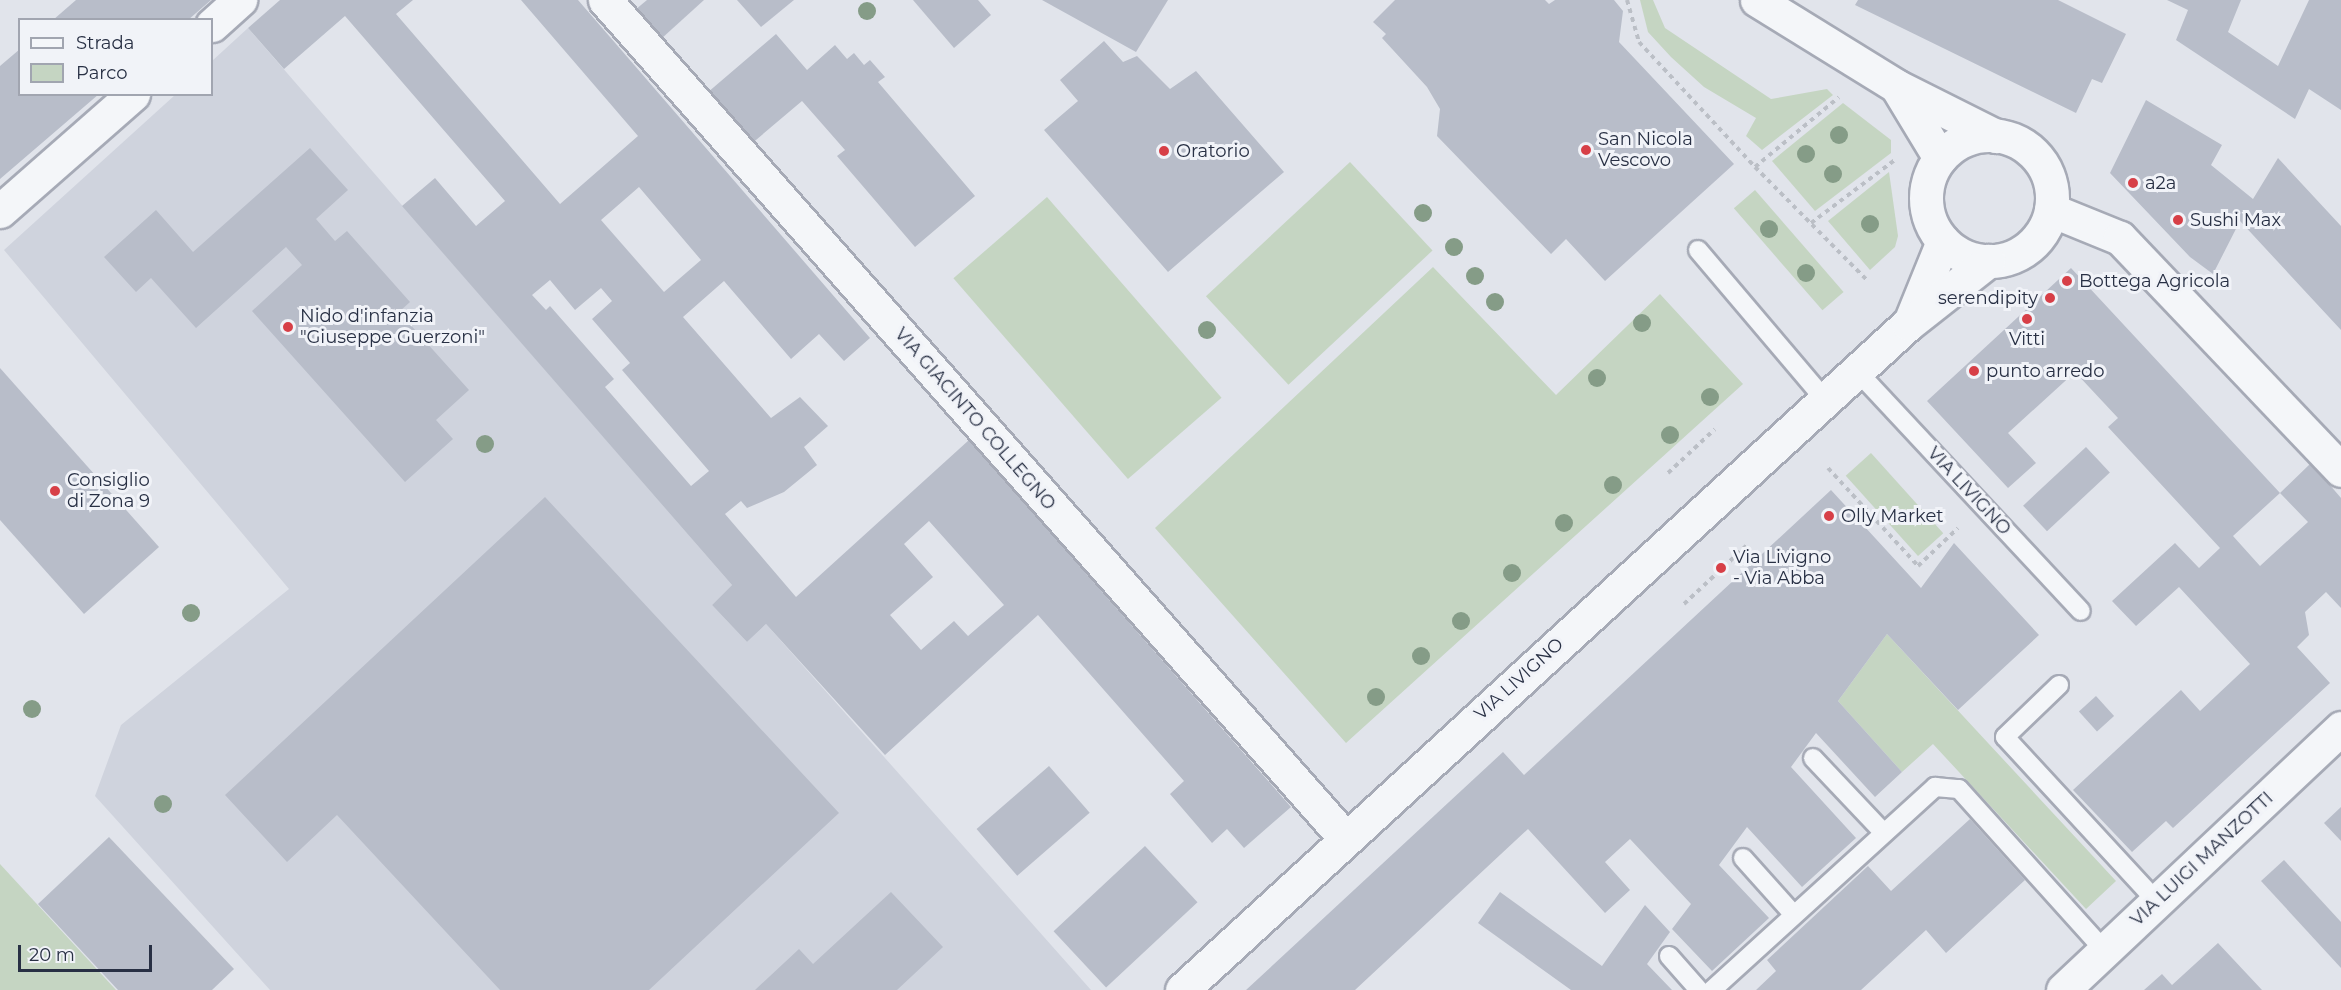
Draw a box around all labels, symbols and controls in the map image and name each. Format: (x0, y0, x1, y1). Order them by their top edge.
legend (18, 18, 213, 96)
text: Strada (76, 32, 134, 54)
text: Parco (76, 62, 128, 84)
place label: San Nicola Vescovo (1598, 129, 1693, 172)
place label: Oratorio (1176, 140, 1250, 162)
marker: San Nicola Vescovo (1579, 143, 1593, 157)
marker: Oratorio (1157, 144, 1171, 158)
place label: a2a (2145, 172, 2176, 194)
marker: a2a (2126, 176, 2140, 190)
place label: Sushi Max (2190, 209, 2281, 231)
marker: Sushi Max (2171, 213, 2185, 227)
place label: Bottega Agricola (2079, 270, 2230, 292)
marker: Bottega Agricola (2060, 274, 2074, 288)
place label: serendipity (1938, 287, 2038, 309)
marker: serendipity (2043, 291, 2057, 305)
place label: Nido d'infanzia "Giuseppe Guerzoni" (300, 306, 485, 348)
marker: Vitti (2020, 312, 2034, 326)
marker: Nido d'infanzia "Giuseppe Guerzoni" (281, 320, 295, 334)
street label: VIA GIACINTO COLLEGNO (890, 323, 1060, 515)
place label: Vitti (2009, 328, 2045, 350)
place label: punto arredo (1986, 360, 2104, 382)
marker: punto arredo (1967, 364, 1981, 378)
street label: VIA LIVIGNO (1923, 442, 2015, 540)
place label: Consiglio di Zona 9 (67, 470, 150, 512)
marker: Consiglio di Zona 9 (48, 484, 62, 498)
place label: Olly Market (1841, 505, 1944, 527)
marker: Olly Market (1822, 509, 1836, 523)
place label: Via Livigno - Via Abba (1733, 547, 1831, 590)
marker: Via Livigno - Via Abba (1714, 561, 1728, 575)
street label: VIA LIVIGNO (1470, 633, 1568, 725)
street label: VIA LUIGI MANZOTTI (2126, 787, 2278, 931)
scale bar (21, 933, 154, 971)
text: 20 m (29, 944, 75, 966)

